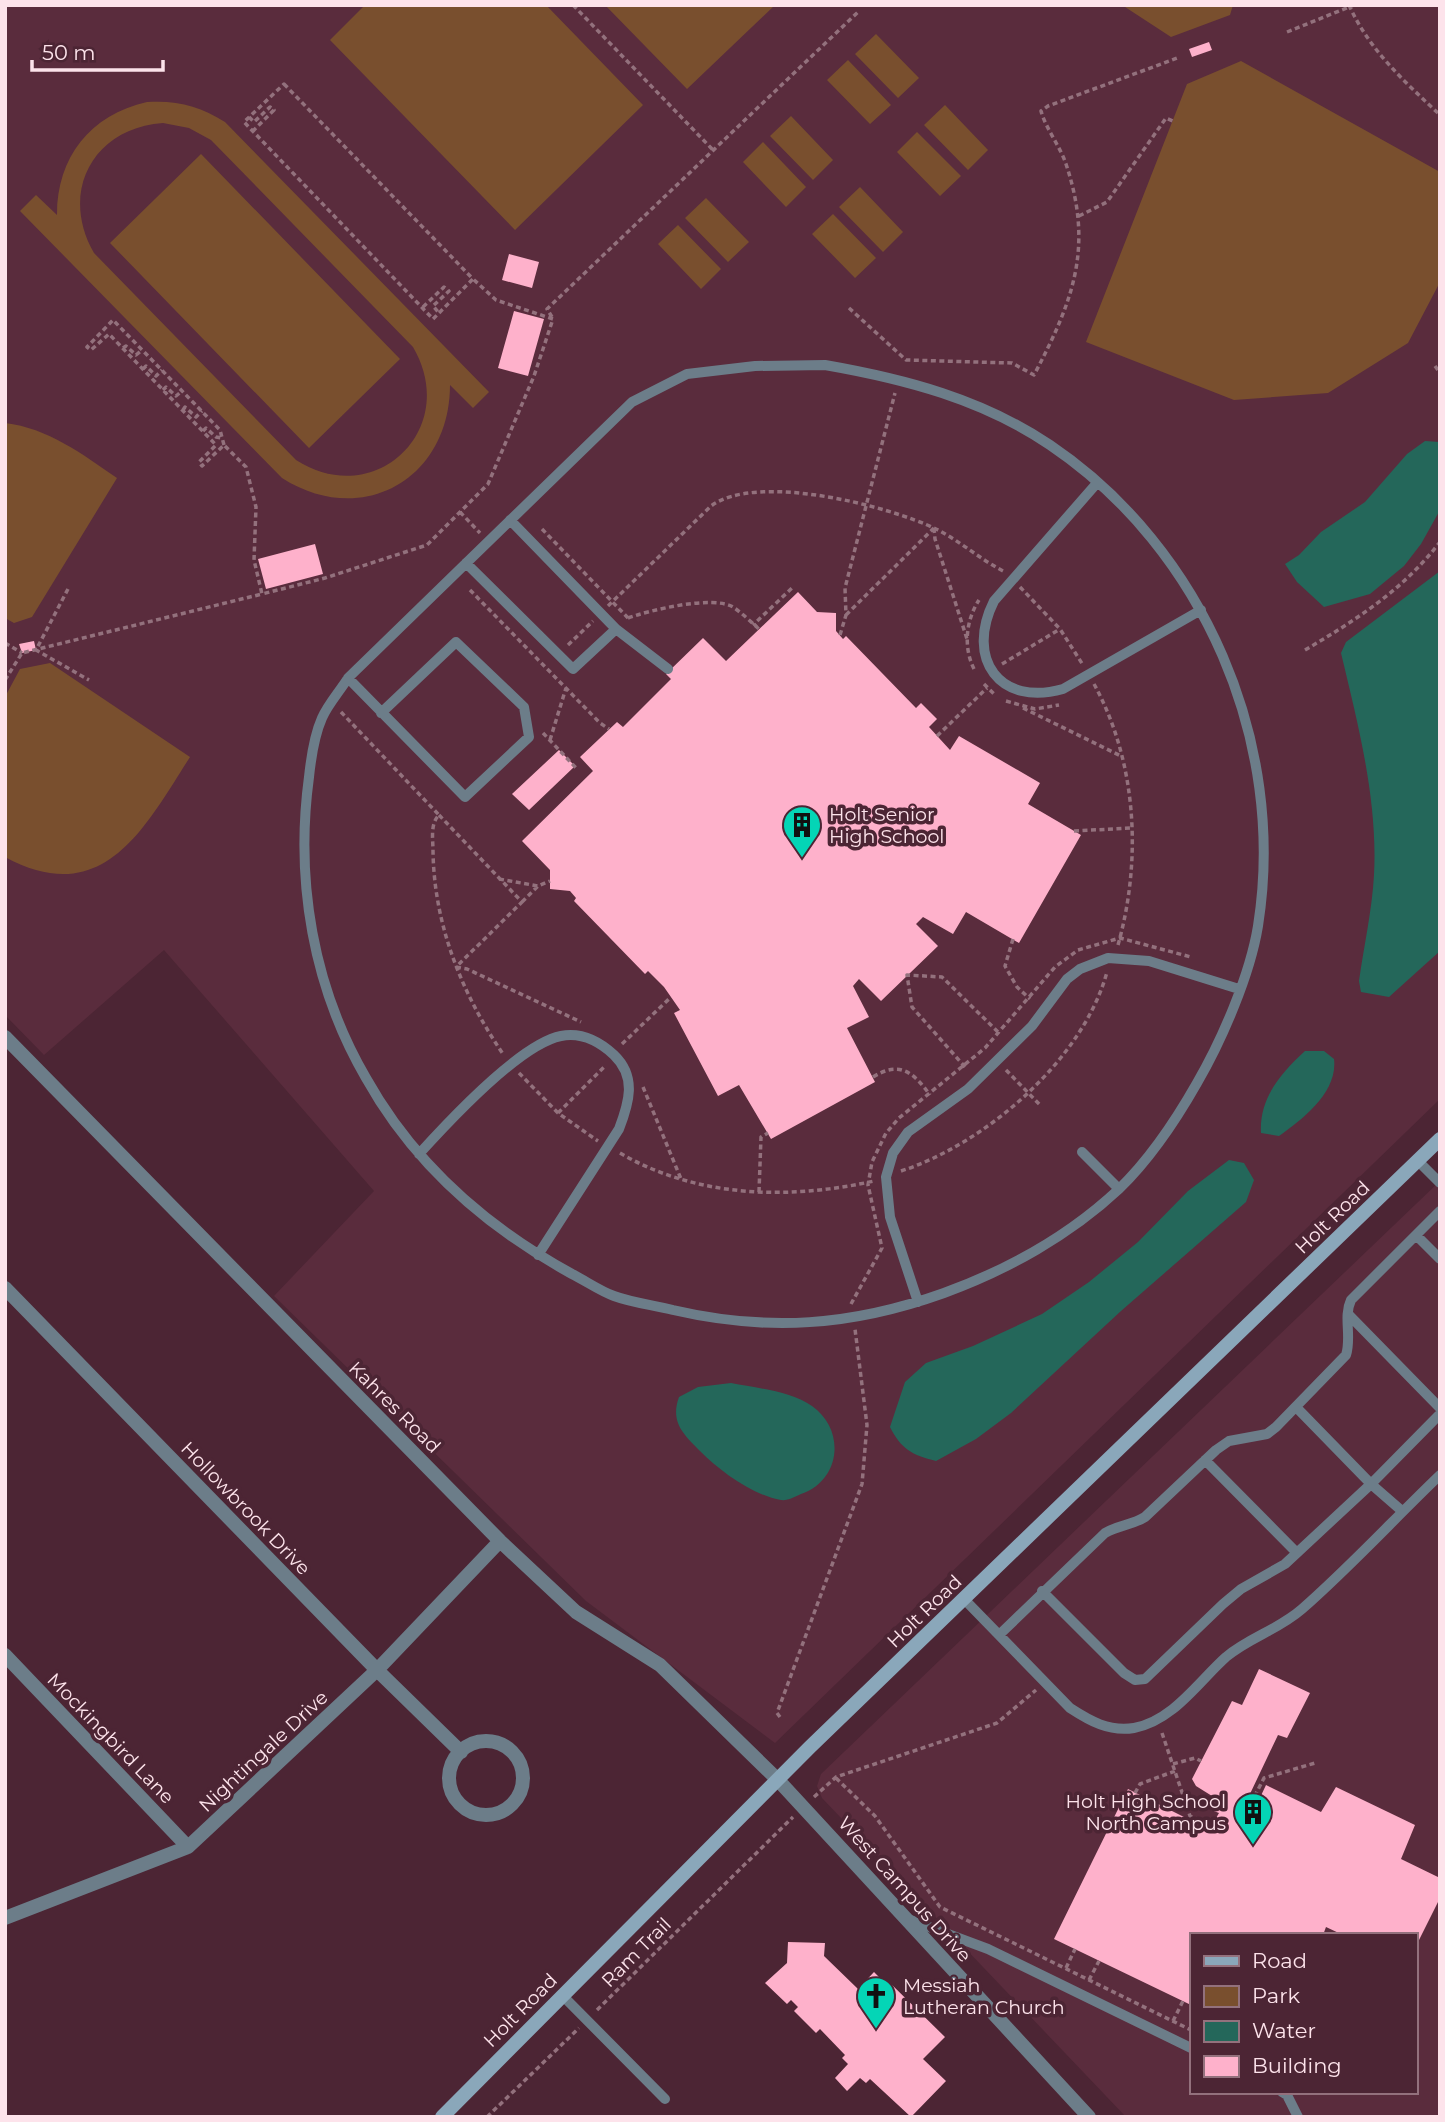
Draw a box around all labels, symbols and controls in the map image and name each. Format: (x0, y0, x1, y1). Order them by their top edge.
scale bar (32, 28, 163, 72)
text: 50 m (42, 40, 96, 65)
place label: Holt Senior High School (829, 803, 944, 848)
building icon: Holt Senior High School (781, 804, 823, 859)
street label: Holt Road (1290, 1176, 1374, 1259)
street label: Kahres Road (344, 1357, 445, 1458)
street label: Hollowbrook Drive (176, 1437, 315, 1580)
street label: Holt Road (882, 1570, 966, 1653)
street label: Mockingbird Lane (42, 1668, 179, 1809)
street label: Nightingale Drive (194, 1686, 332, 1817)
place label: Holt High School North Campus (1066, 1790, 1226, 1835)
building icon: Holt High School North Campus (1232, 1791, 1274, 1846)
street label: West Campus Drive (833, 1812, 976, 1967)
street label: Ram Trail (597, 1913, 676, 1992)
legend (1190, 1933, 1417, 2094)
text: Road (1252, 1948, 1307, 1973)
street label: Holt Road (479, 1969, 562, 2052)
place label: Messiah Lutheran Church (903, 1974, 1065, 2019)
church icon: Messiah Lutheran Church (855, 1975, 897, 2030)
text: Park (1252, 1983, 1300, 2008)
text: Water (1252, 2018, 1316, 2043)
text: Building (1252, 2053, 1342, 2078)

